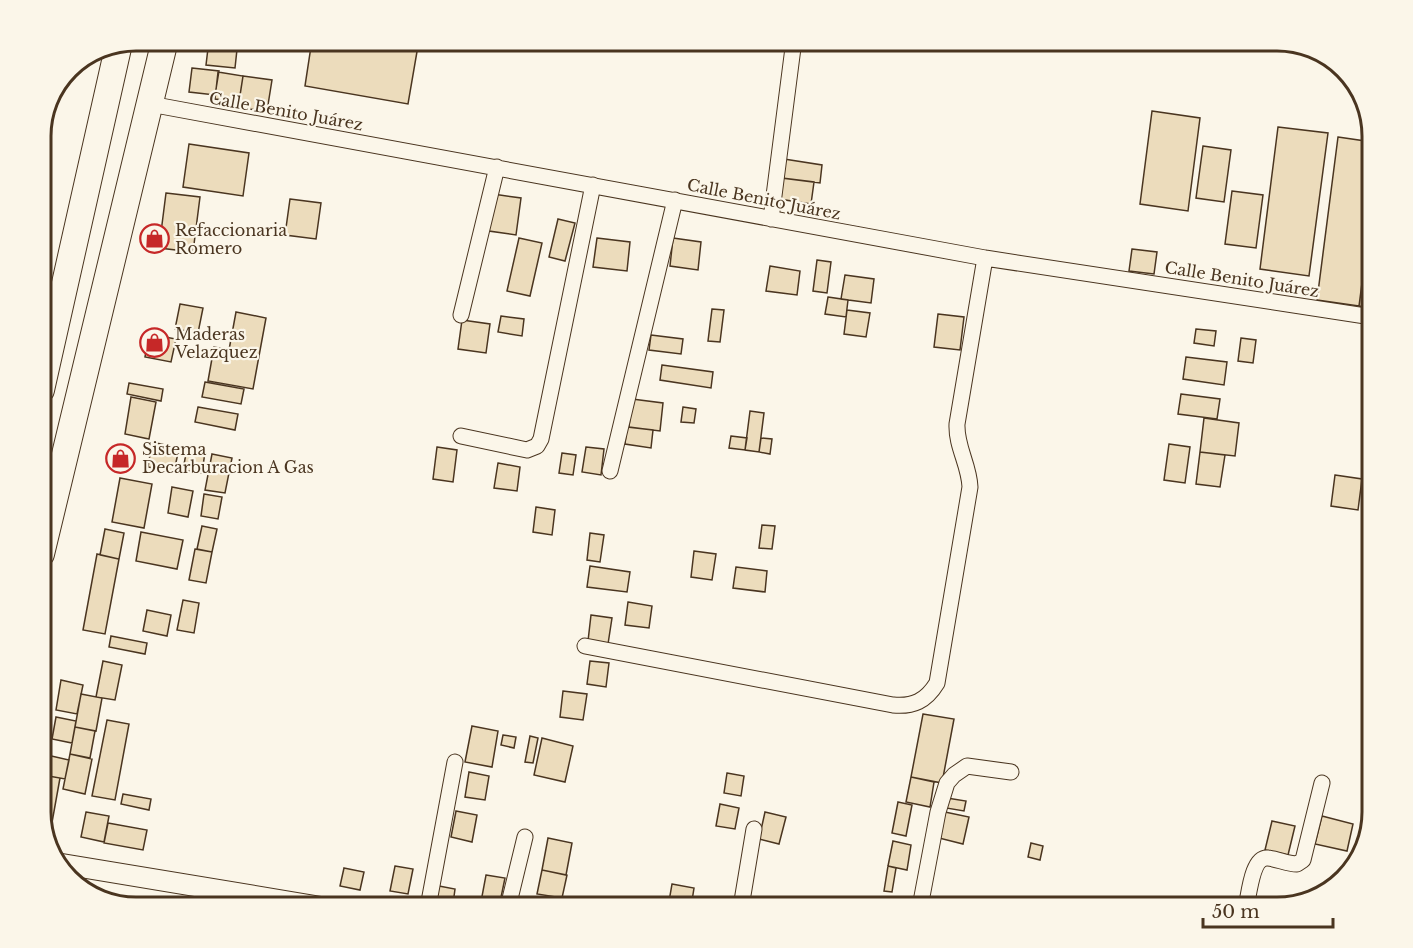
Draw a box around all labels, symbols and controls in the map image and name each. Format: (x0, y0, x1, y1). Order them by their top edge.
street label: Calle Benito Juárez (207, 88, 365, 134)
street label: Calle Benito Juárez (686, 174, 843, 224)
place label: Refaccionaria Romero (175, 220, 287, 258)
shop icon: Refaccionaria Romero (138, 223, 170, 255)
street label: Calle Benito Juárez (1163, 257, 1321, 301)
place label: Maderas Velazquez (174, 324, 258, 362)
shop icon: Maderas Velazquez (138, 327, 170, 359)
place label: Sistema Decarburacion A Gas (142, 439, 314, 477)
shop icon: Sistema Decarburacion A Gas (105, 442, 137, 474)
scale bar (1203, 891, 1334, 929)
text: 50 m (1212, 901, 1260, 923)

